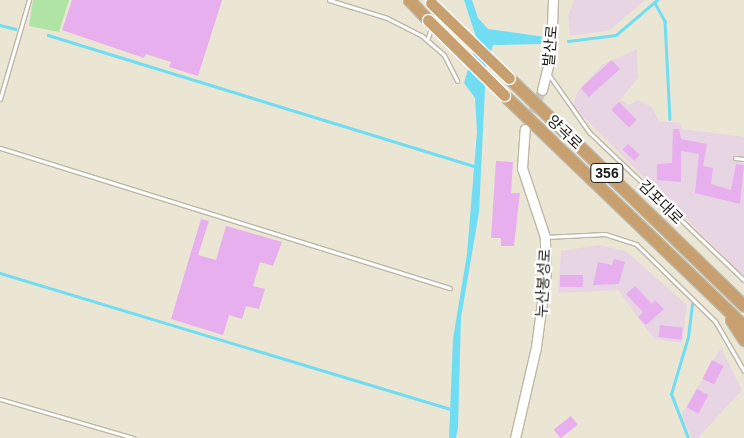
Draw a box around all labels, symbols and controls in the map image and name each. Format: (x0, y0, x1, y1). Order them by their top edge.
street label: 발산로 (539, 25, 561, 67)
street label: 양곡로 (544, 111, 586, 153)
road number: 356 (590, 162, 624, 184)
street label: 김포대로 (635, 176, 687, 228)
street label: 누산봉성로 (532, 248, 554, 318)

